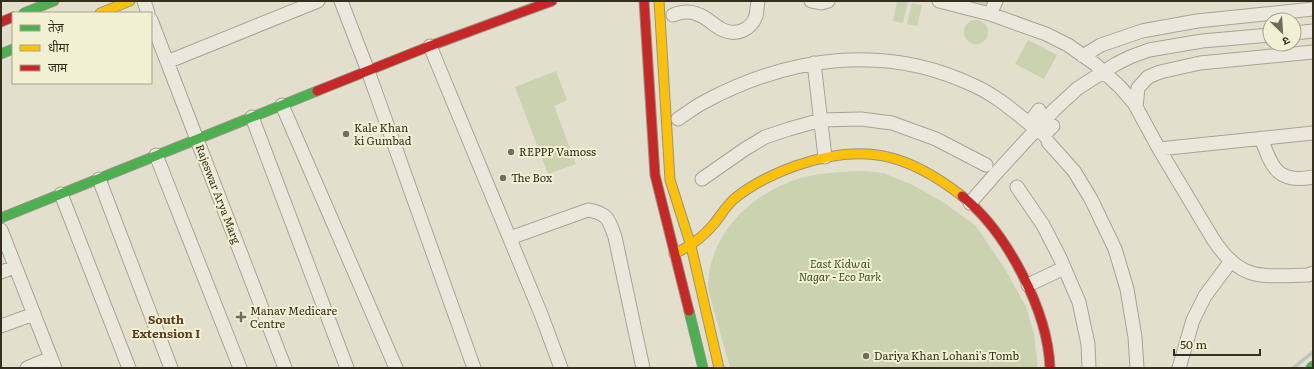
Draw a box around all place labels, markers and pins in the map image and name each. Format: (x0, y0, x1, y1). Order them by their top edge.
place label: Kale Khan ki Gumbad (354, 119, 412, 148)
marker: Kale Khan ki Gumbad (341, 129, 351, 139)
place label: REPPP Vamoss (519, 143, 596, 159)
marker: REPPP Vamoss (506, 147, 516, 157)
place label: The Box (511, 169, 553, 185)
marker: The Box (498, 173, 508, 183)
place label: Manav Medicare Centre (250, 302, 337, 331)
marker: Manav Medicare Centre (235, 311, 247, 323)
place label: Dariya Khan Lohani's Tomb (874, 347, 1019, 363)
marker: Dariya Khan Lohani's Tomb (861, 351, 871, 361)

